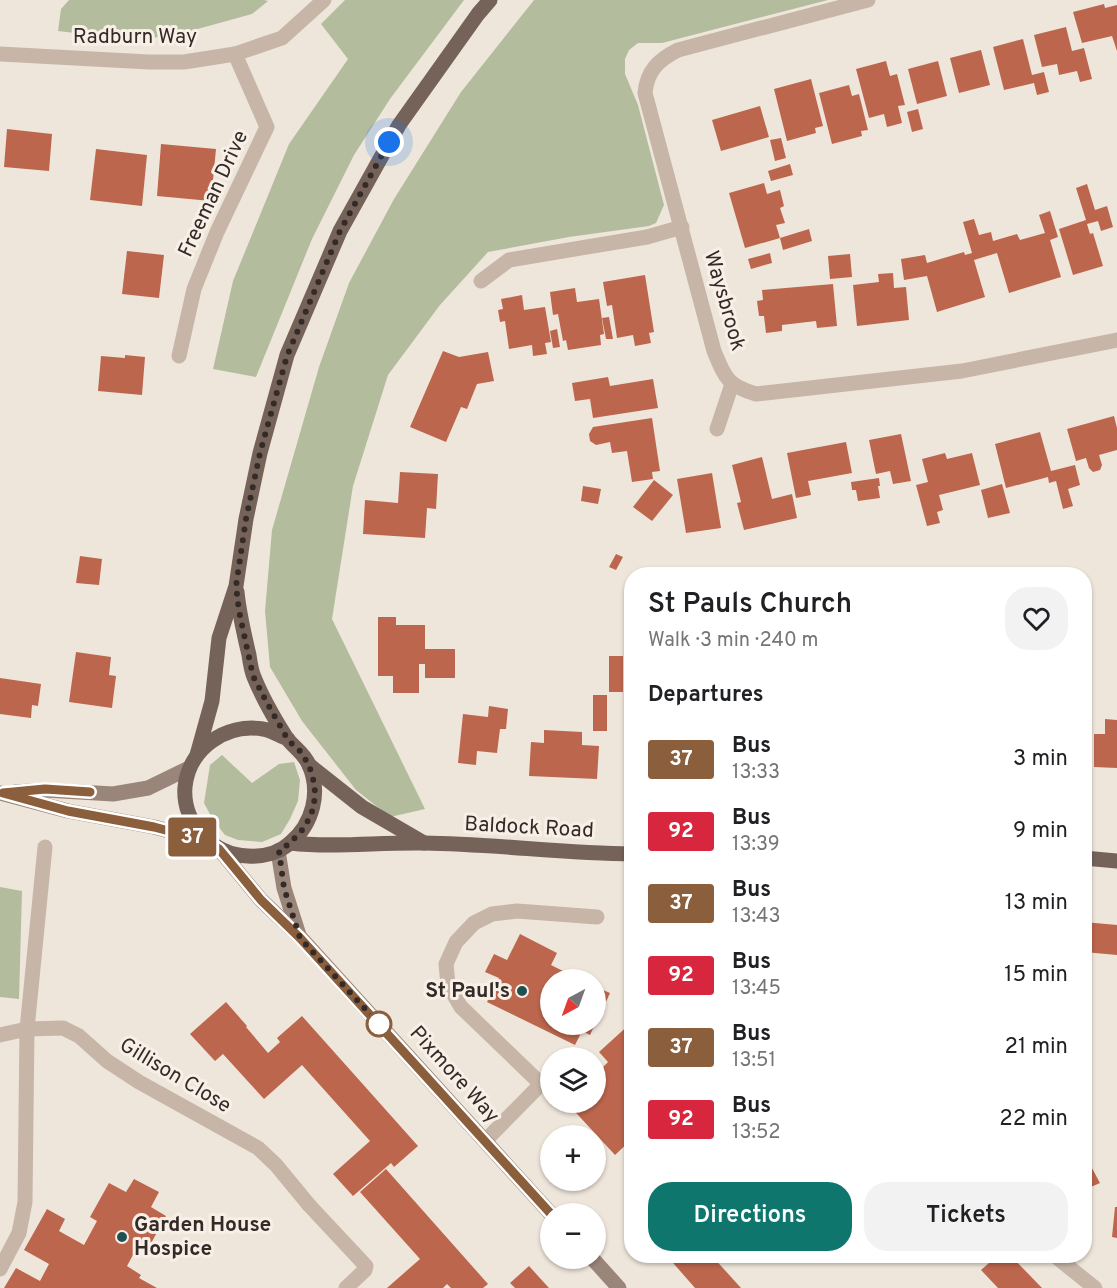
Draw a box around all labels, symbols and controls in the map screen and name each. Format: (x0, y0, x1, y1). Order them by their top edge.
street label: Radburn Way (73, 24, 197, 51)
street label: Freeman Drive (173, 126, 255, 262)
your location (374, 127, 404, 157)
street label: Waysbrook (697, 248, 751, 354)
text: St Pauls Church (648, 587, 852, 623)
button: heart (1005, 587, 1068, 650)
text: Walk · 3 min · 240 m (648, 628, 818, 654)
text: Departures (648, 682, 764, 709)
text: Bus (732, 733, 771, 760)
text: 37 (669, 746, 693, 773)
text: 3 min (1013, 746, 1068, 773)
text: 13:33 (732, 760, 780, 786)
text: Bus (732, 805, 771, 832)
street label: Baldock Road (464, 811, 594, 845)
line badge: 37 (165, 818, 219, 856)
text: 92 (668, 818, 694, 845)
text: 9 min (1013, 818, 1068, 845)
text: 37 (180, 824, 204, 851)
text: 13:39 (732, 832, 780, 858)
text: Bus (732, 877, 771, 904)
text: 37 (669, 890, 693, 917)
text: 13 min (1005, 890, 1068, 917)
text: 13:43 (732, 904, 780, 930)
text: Bus (732, 949, 771, 976)
text: 92 (668, 962, 694, 989)
text: 15 min (1004, 962, 1068, 989)
north arrow (540, 969, 606, 1035)
map controls (540, 969, 606, 1269)
text: 13:45 (732, 976, 781, 1002)
place label: St Paul's (425, 978, 510, 1005)
marker: St Paul's (515, 984, 529, 998)
unlabelled marker (366, 1011, 392, 1037)
street label: Pixmore Way (403, 1021, 505, 1129)
text: Bus (732, 1021, 771, 1048)
street label: Gillison Close (114, 1032, 236, 1120)
text: 37 (669, 1034, 693, 1061)
text: 21 min (1005, 1034, 1068, 1061)
button: layers (540, 1047, 606, 1113)
text: 13:51 (732, 1048, 776, 1074)
text: Bus (732, 1093, 771, 1120)
text: 92 (668, 1106, 694, 1133)
text: 22 min (999, 1106, 1068, 1133)
text: 13:52 (732, 1120, 781, 1146)
button: + (540, 1125, 606, 1191)
button: Directions (648, 1182, 852, 1251)
button: Tickets (864, 1182, 1068, 1251)
button: − (540, 1203, 606, 1269)
place label: Garden House Hospice (134, 1212, 271, 1263)
marker: Garden House Hospice (115, 1230, 129, 1244)

